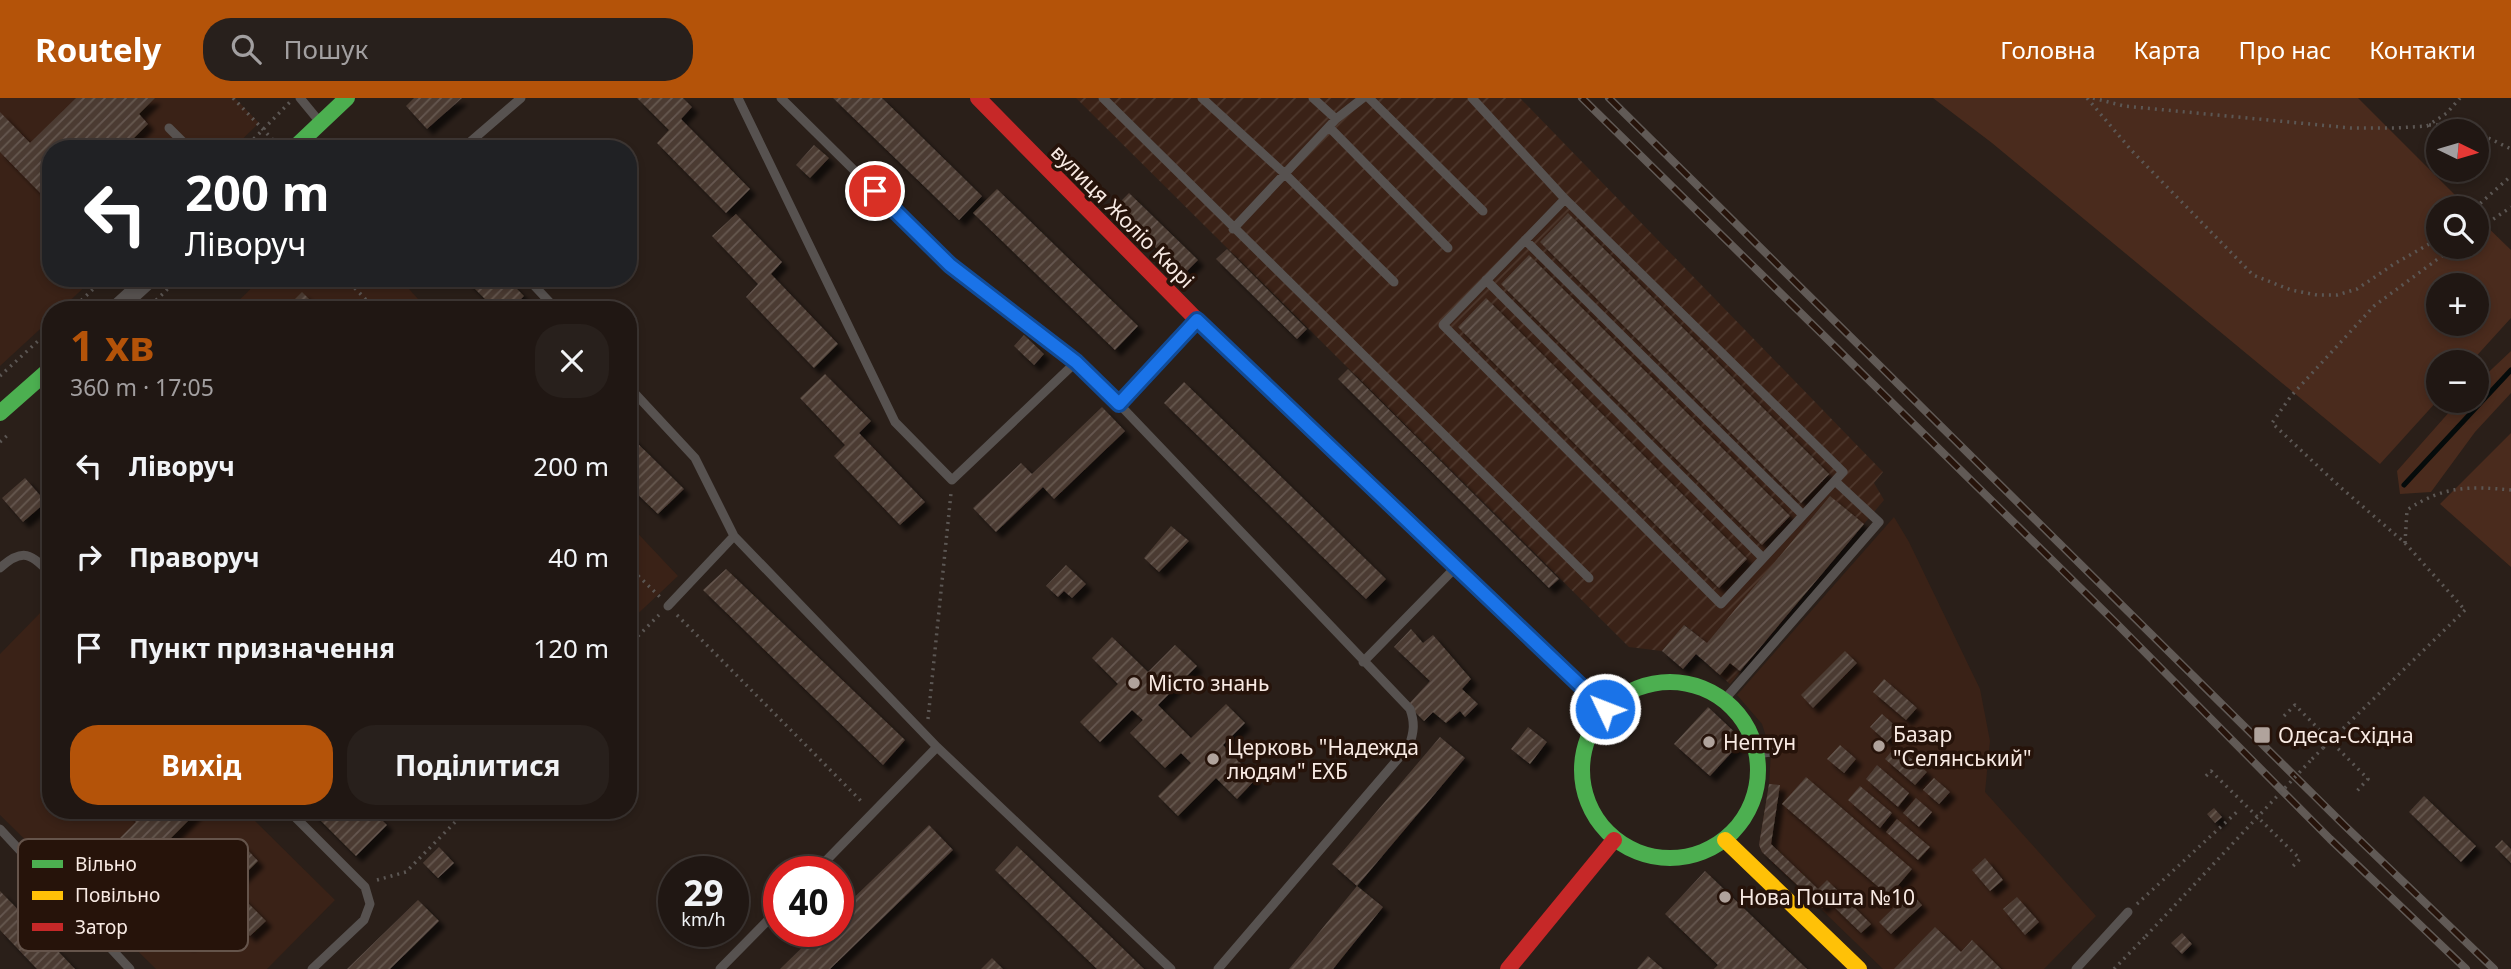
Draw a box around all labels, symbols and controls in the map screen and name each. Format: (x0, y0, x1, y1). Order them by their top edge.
search box (203, 18, 693, 81)
text: Routely (35, 27, 161, 72)
icon: search (227, 30, 265, 68)
text: Пошук (283, 31, 368, 67)
text: Головна (2000, 33, 2096, 66)
text: Карта (2134, 33, 2201, 66)
text: Про нас (2239, 33, 2331, 66)
text: Контакти (2369, 33, 2476, 66)
north arrow (2426, 119, 2488, 182)
map controls (2426, 119, 2489, 413)
street label: вулиця Жоліо Кюрі (1045, 138, 1201, 294)
text: 200 m (185, 159, 330, 225)
pin (845, 161, 905, 221)
icon: left (70, 168, 161, 259)
icon: arrive (856, 172, 894, 210)
button: search (2426, 196, 2489, 259)
text: Ліворуч (185, 222, 306, 265)
button: + (2426, 273, 2489, 336)
text: 1 хв (70, 316, 154, 373)
button: close (535, 324, 609, 398)
button: − (2426, 350, 2489, 413)
text: 360 m · 17:05 (70, 371, 214, 403)
icon: left (70, 447, 108, 485)
text: Ліворуч (129, 448, 235, 484)
text: 200 m (533, 448, 609, 484)
icon: right (70, 538, 108, 576)
text: Праворуч (129, 539, 260, 575)
text: 40 m (548, 539, 609, 575)
icon: arrive (70, 629, 108, 667)
text: Пункт призначення (129, 630, 395, 666)
text: 120 m (533, 630, 609, 666)
place label: Місто знань (1148, 669, 1269, 697)
position arrow (1568, 672, 1642, 746)
marker: Місто знань (1126, 675, 1142, 691)
place label: Базар "Селянський" (1893, 720, 2032, 772)
place label: Одеса-Східна (2278, 721, 2414, 749)
button: Вихід (70, 725, 333, 805)
button: Поділитися (347, 725, 609, 805)
marker: Одеса-Східна (2252, 725, 2272, 745)
place label: Нептун (1723, 728, 1796, 756)
place label: Церковь "Надежда людям" ЕХБ (1227, 733, 1419, 785)
marker: Нептун (1701, 734, 1717, 750)
marker: Базар "Селянський" (1871, 738, 1887, 754)
marker: Церковь "Надежда людям" ЕХБ (1205, 751, 1221, 767)
legend (18, 839, 248, 951)
text: Вільно (75, 851, 137, 877)
speed limit sign: 40 (763, 856, 854, 947)
text: 29 (683, 869, 724, 916)
text: Повільно (75, 882, 160, 908)
place label: Нова Пошта №10 (1739, 883, 1915, 911)
marker: Нова Пошта №10 (1717, 889, 1733, 905)
text: km/h (681, 907, 726, 931)
text: Затор (75, 914, 128, 940)

